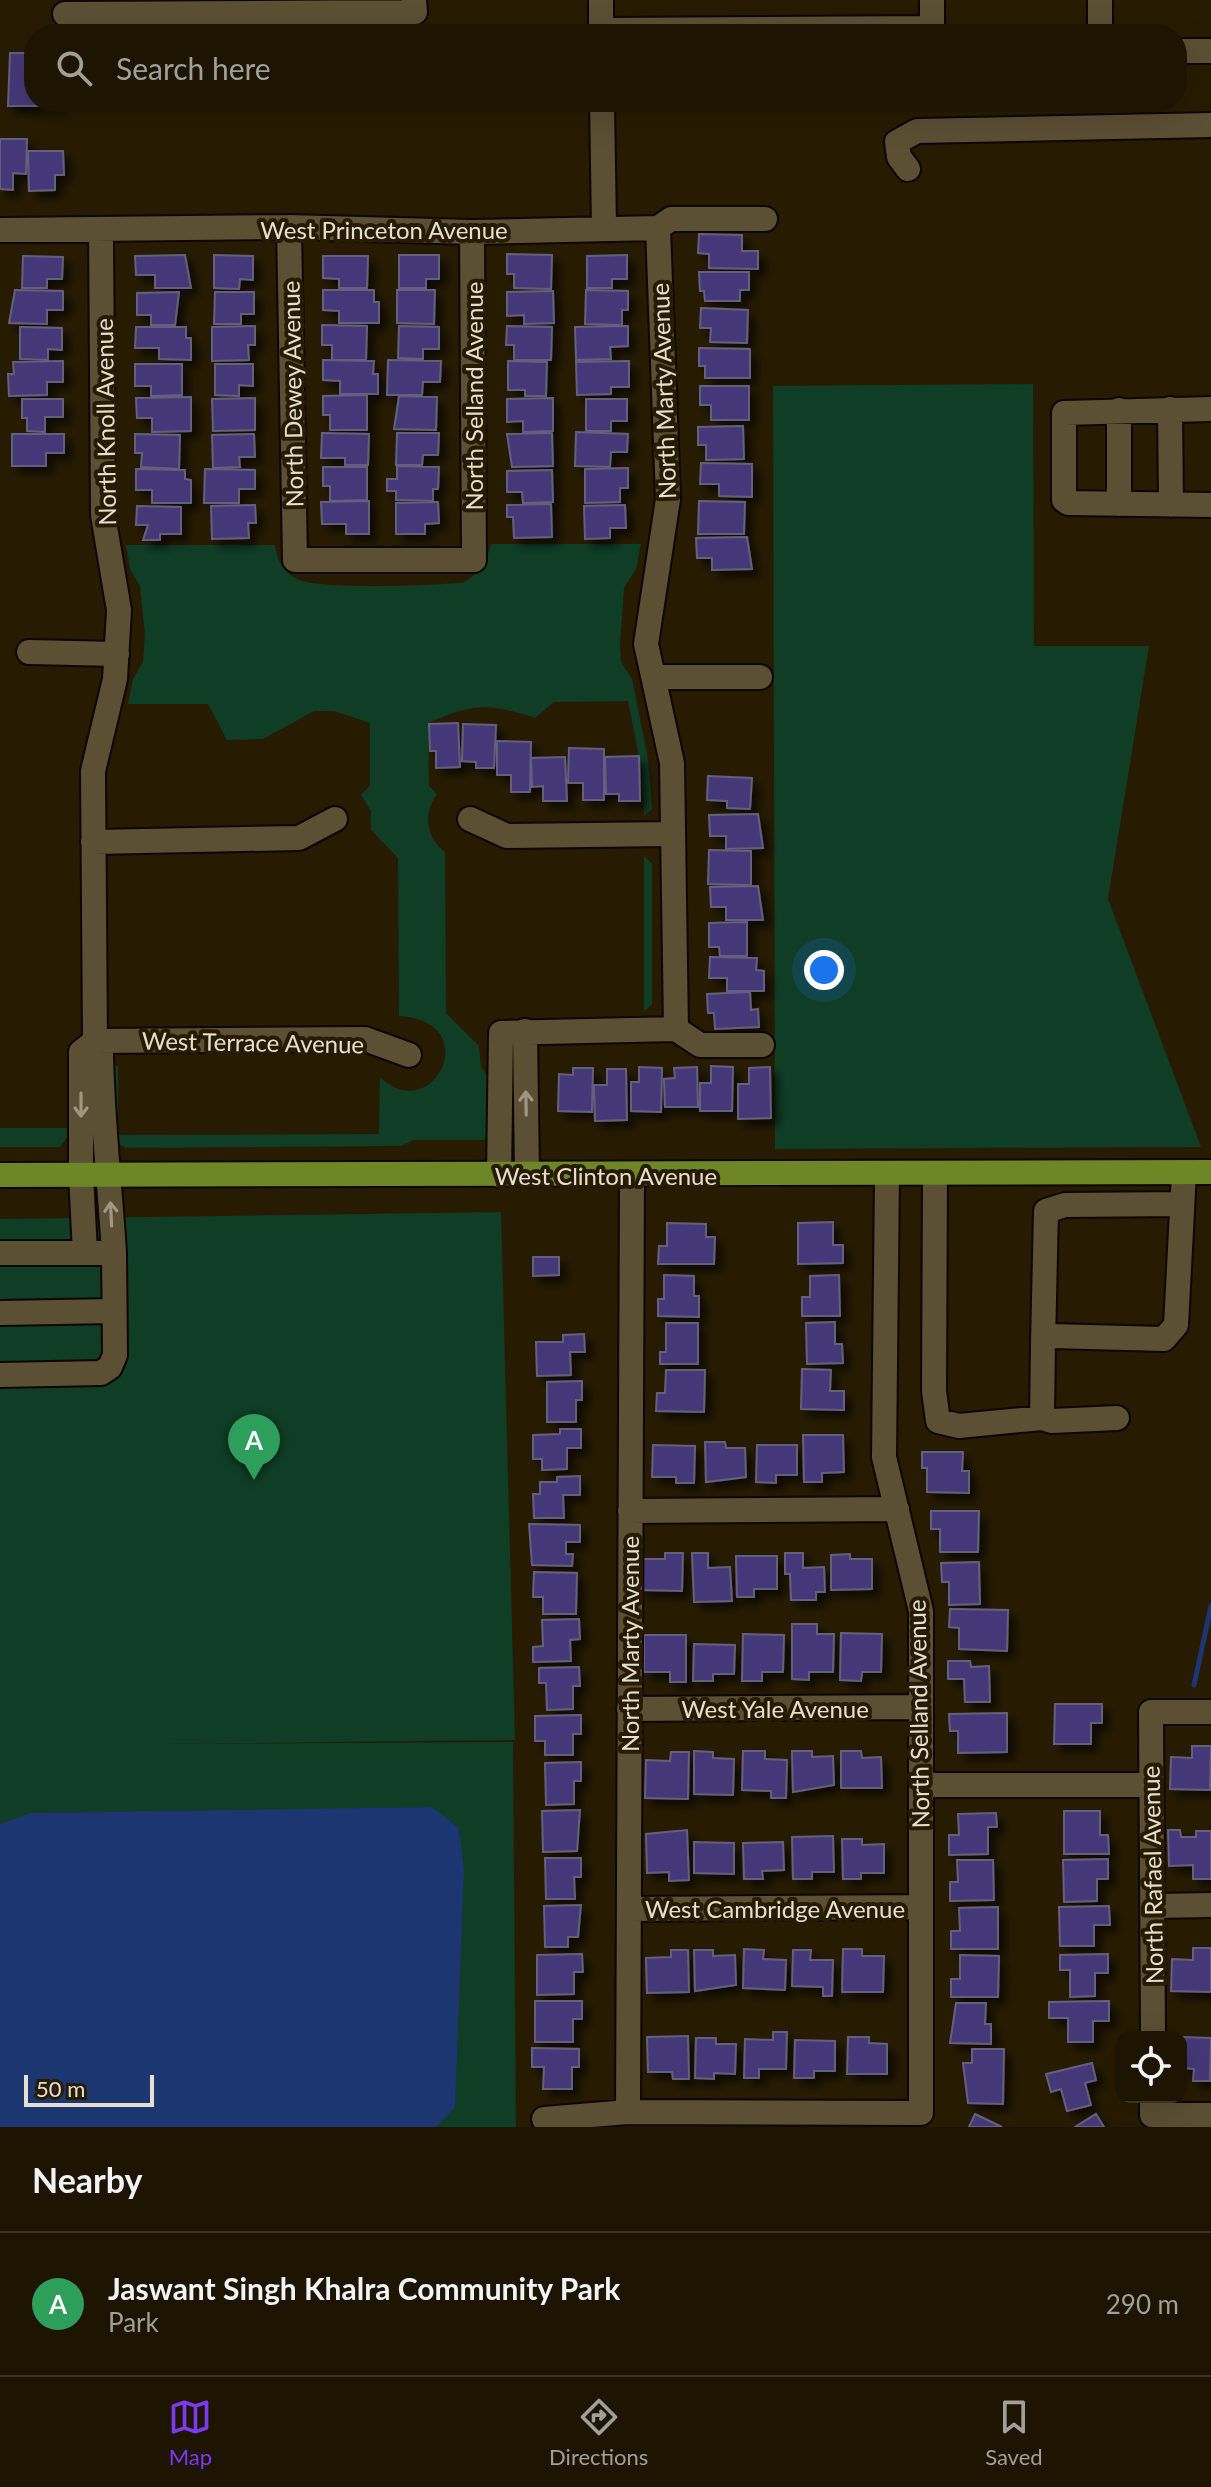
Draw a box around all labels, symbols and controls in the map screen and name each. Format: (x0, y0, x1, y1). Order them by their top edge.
search box (24, 24, 1187, 112)
icon: search (52, 46, 96, 90)
text: Search here (116, 50, 271, 86)
street label: West Princeton Avenue (260, 215, 508, 244)
street label: North Dewey Avenue (276, 280, 308, 508)
street label: North Selland Avenue (459, 282, 488, 510)
street label: North Marty Avenue (645, 282, 681, 500)
street label: North Knoll Avenue (89, 318, 121, 526)
your location (804, 950, 844, 990)
street label: West Terrace Avenue (142, 1026, 364, 1058)
one-way arrow (518, 1090, 534, 1117)
one-way arrow (73, 1091, 89, 1118)
street label: West Clinton Avenue (495, 1161, 717, 1190)
one-way arrow (103, 1201, 118, 1228)
pin: A (228, 1414, 280, 1480)
street label: North Marty Avenue (615, 1536, 644, 1752)
street label: North Selland Avenue (902, 1599, 934, 1829)
street label: West Yale Avenue (681, 1694, 869, 1723)
street label: North Rafael Avenue (1136, 1766, 1168, 1984)
street label: West Cambridge Avenue (645, 1894, 905, 1923)
map controls (1115, 2031, 1187, 2103)
button: locate (1115, 2031, 1187, 2103)
scale bar (24, 2071, 154, 2107)
text: 50 m (36, 2075, 85, 2102)
text: Nearby (32, 2159, 143, 2200)
text: Jaswant Singh Khalra Community Park (108, 2270, 620, 2306)
text: A (49, 2288, 67, 2320)
text: 290 m (1106, 2288, 1179, 2320)
text: Park (108, 2306, 159, 2338)
tab: Map (168, 2395, 212, 2470)
tab: Directions (549, 2395, 648, 2470)
tab: Saved (985, 2395, 1043, 2470)

